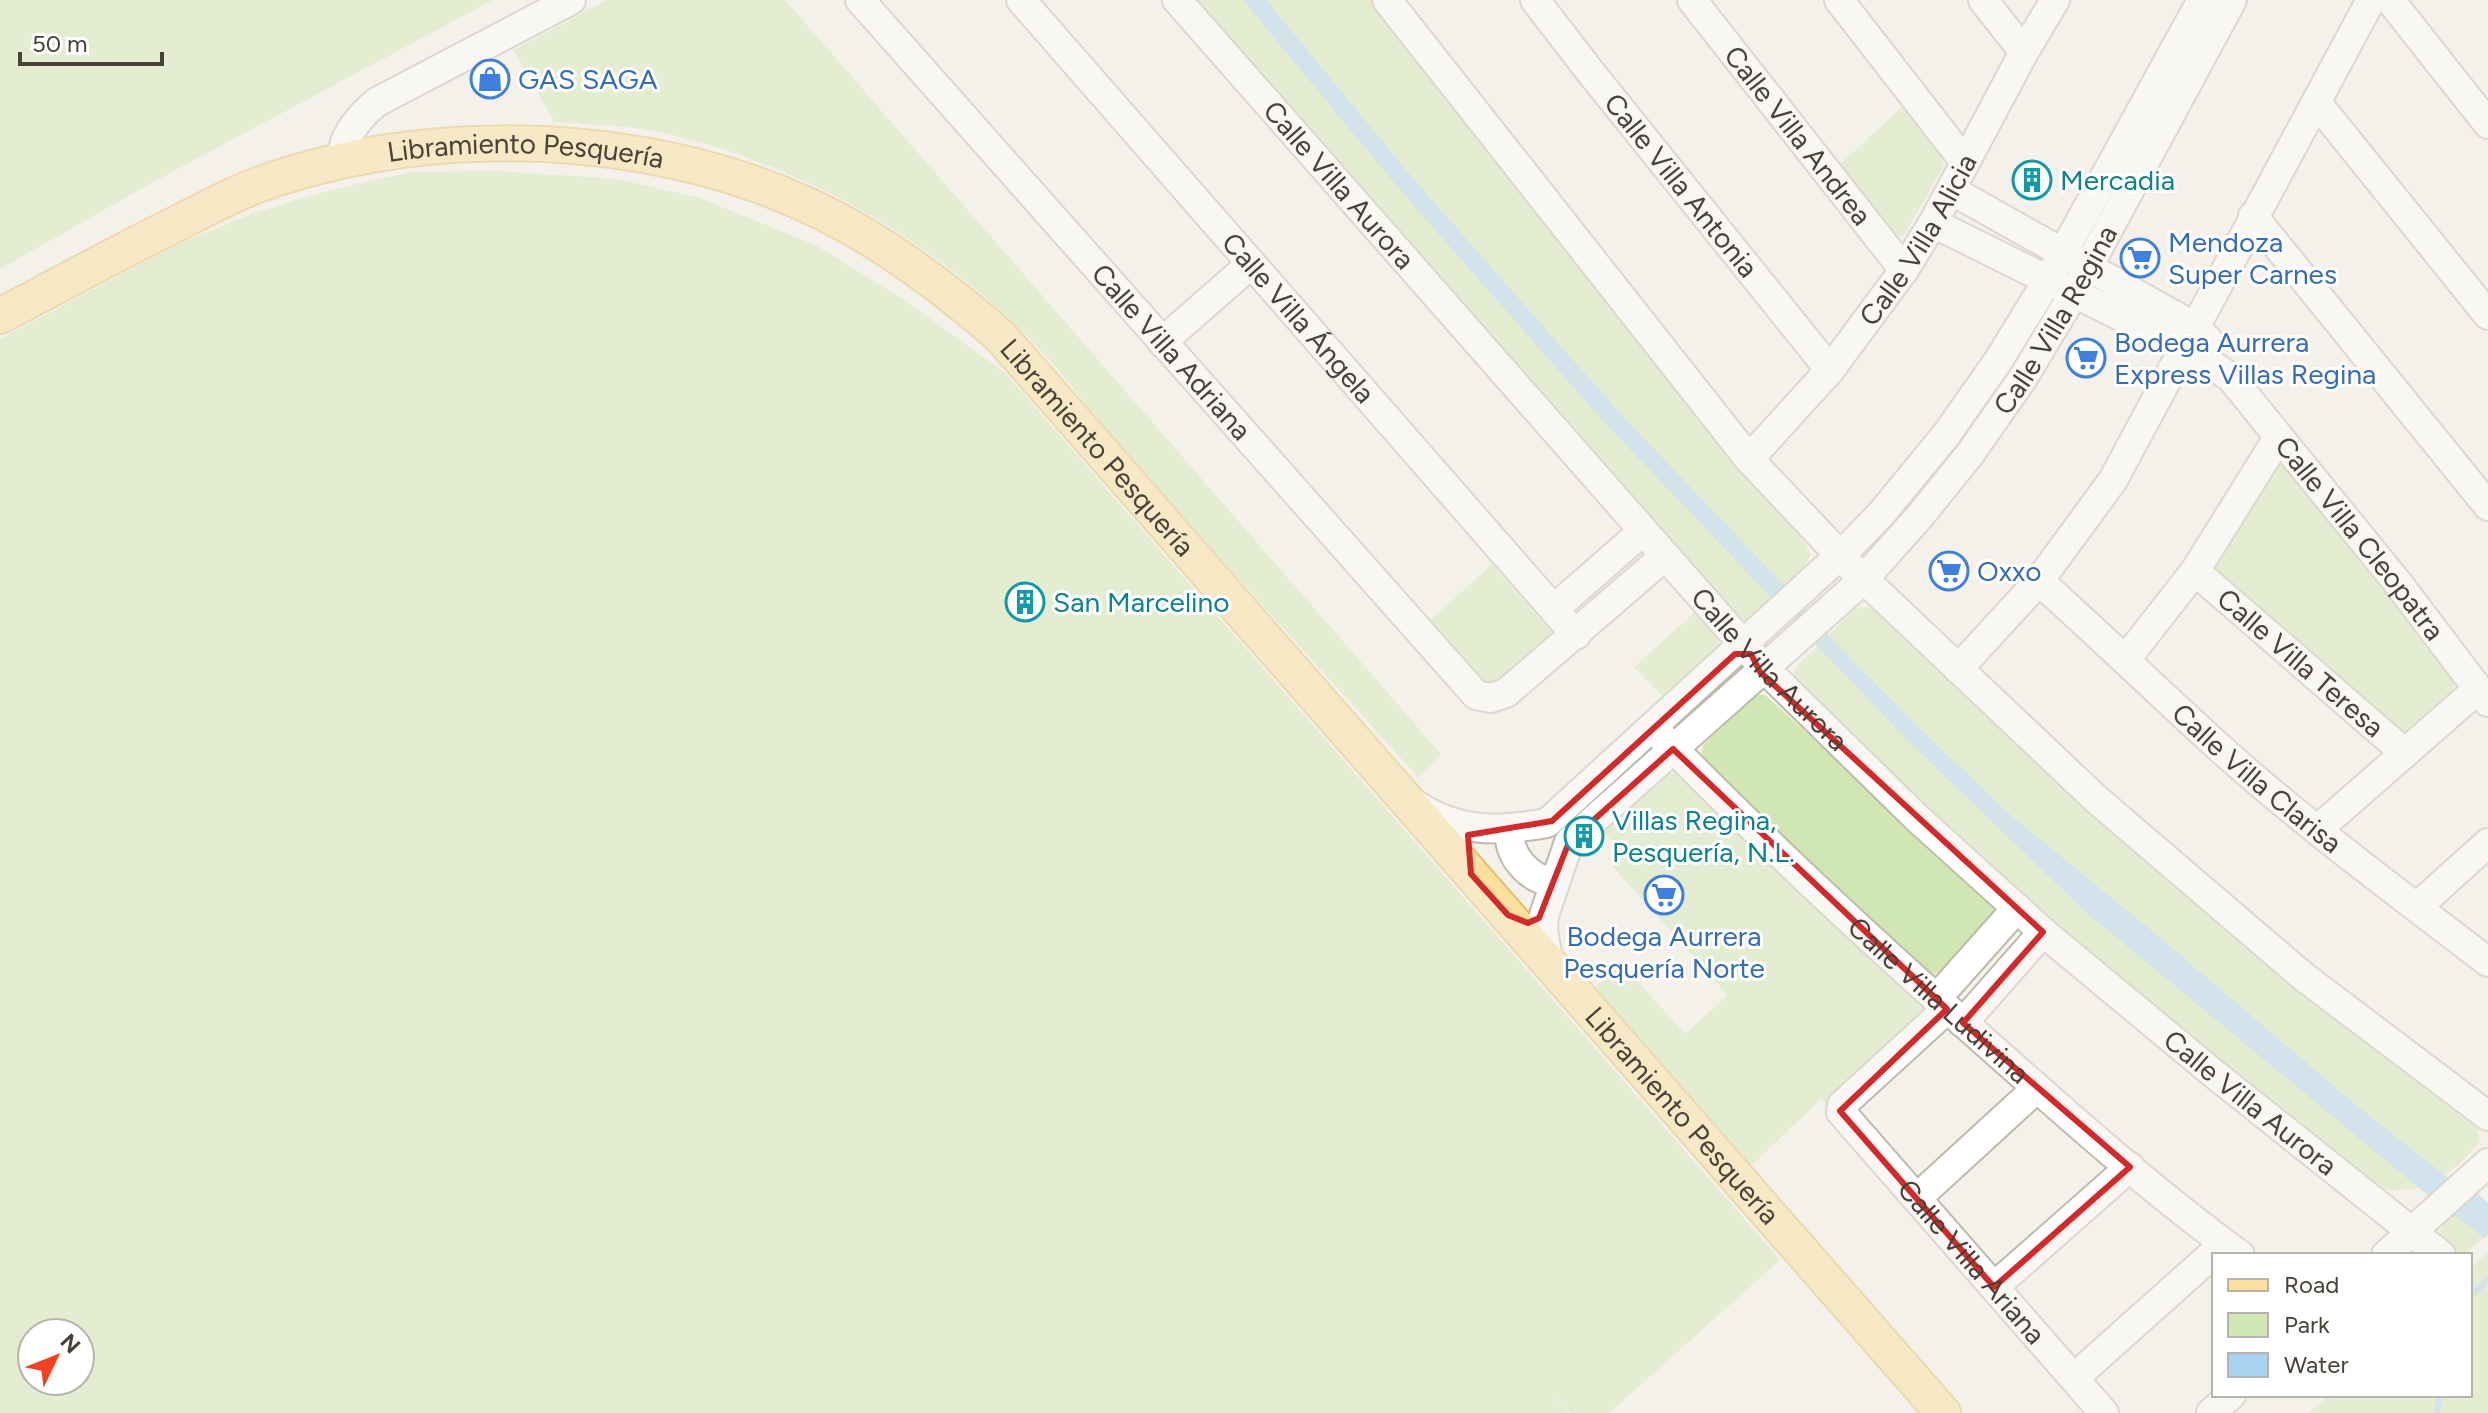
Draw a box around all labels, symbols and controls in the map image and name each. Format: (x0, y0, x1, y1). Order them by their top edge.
scale bar (20, 16, 162, 66)
text: 50 m (32, 29, 88, 58)
street label: Calle Villa Andrea (1717, 39, 1879, 232)
shop icon: GAS SAGA (469, 58, 511, 100)
place label: GAS SAGA (518, 62, 658, 96)
street label: Calle Villa Antonia (1597, 86, 1765, 284)
street label: Calle Villa Aurora (1256, 94, 1422, 276)
street label: Libramiento Pesquería (385, 126, 667, 175)
street label: Calle Villa Alicia (1852, 148, 1984, 332)
building icon: Mercadia (2011, 159, 2053, 201)
place label: Mercadia (2060, 163, 2175, 197)
street label: Calle Villa Regina (1986, 219, 2124, 421)
place label: Mendoza Super Carnes (2168, 225, 2337, 291)
street label: Calle Villa Ángela (1215, 226, 1382, 410)
supermarket icon: Mendoza Super Carnes (2119, 237, 2161, 279)
street label: Calle Villa Adriana (1085, 257, 1259, 447)
place label: Bodega Aurrera Express Villas Regina (2114, 325, 2376, 391)
street label: Libramiento Pesquería (993, 332, 1202, 563)
supermarket icon: Bodega Aurrera Express Villas Regina (2065, 337, 2107, 379)
street label: Calle Villa Cleopatra (2268, 429, 2452, 647)
supermarket icon: Oxxo (1928, 550, 1970, 592)
place label: Oxxo (1977, 554, 2041, 588)
street label: Calle Villa Aurora (1684, 580, 1855, 758)
building icon: San Marcelino (1004, 581, 1046, 623)
street label: Calle Villa Teresa (2210, 581, 2391, 744)
place label: San Marcelino (1053, 585, 1229, 619)
street label: Calle Villa Clarisa (2165, 696, 2349, 860)
place label: Villas Regina, Pesquería, N.L. (1612, 803, 1795, 869)
building icon: Villas Regina, Pesquería, N.L. (1563, 815, 1605, 857)
supermarket icon: Bodega Aurrera Pesquería Norte (1643, 874, 1685, 916)
street label: Calle Villa Ludivina (1841, 910, 2037, 1090)
place label: Bodega Aurrera Pesquería Norte (1563, 919, 1765, 985)
street label: Libramiento Pesquería (1578, 1000, 1787, 1231)
street label: Calle Villa Aurora (2157, 1023, 2344, 1182)
street label: Calle Villa Ariana (1891, 1172, 2053, 1351)
legend (2212, 1253, 2472, 1397)
text: Road (2284, 1270, 2339, 1299)
text: Park (2284, 1310, 2330, 1339)
north arrow (16, 1317, 96, 1397)
text: N (55, 1328, 86, 1359)
text: Water (2284, 1350, 2349, 1379)

